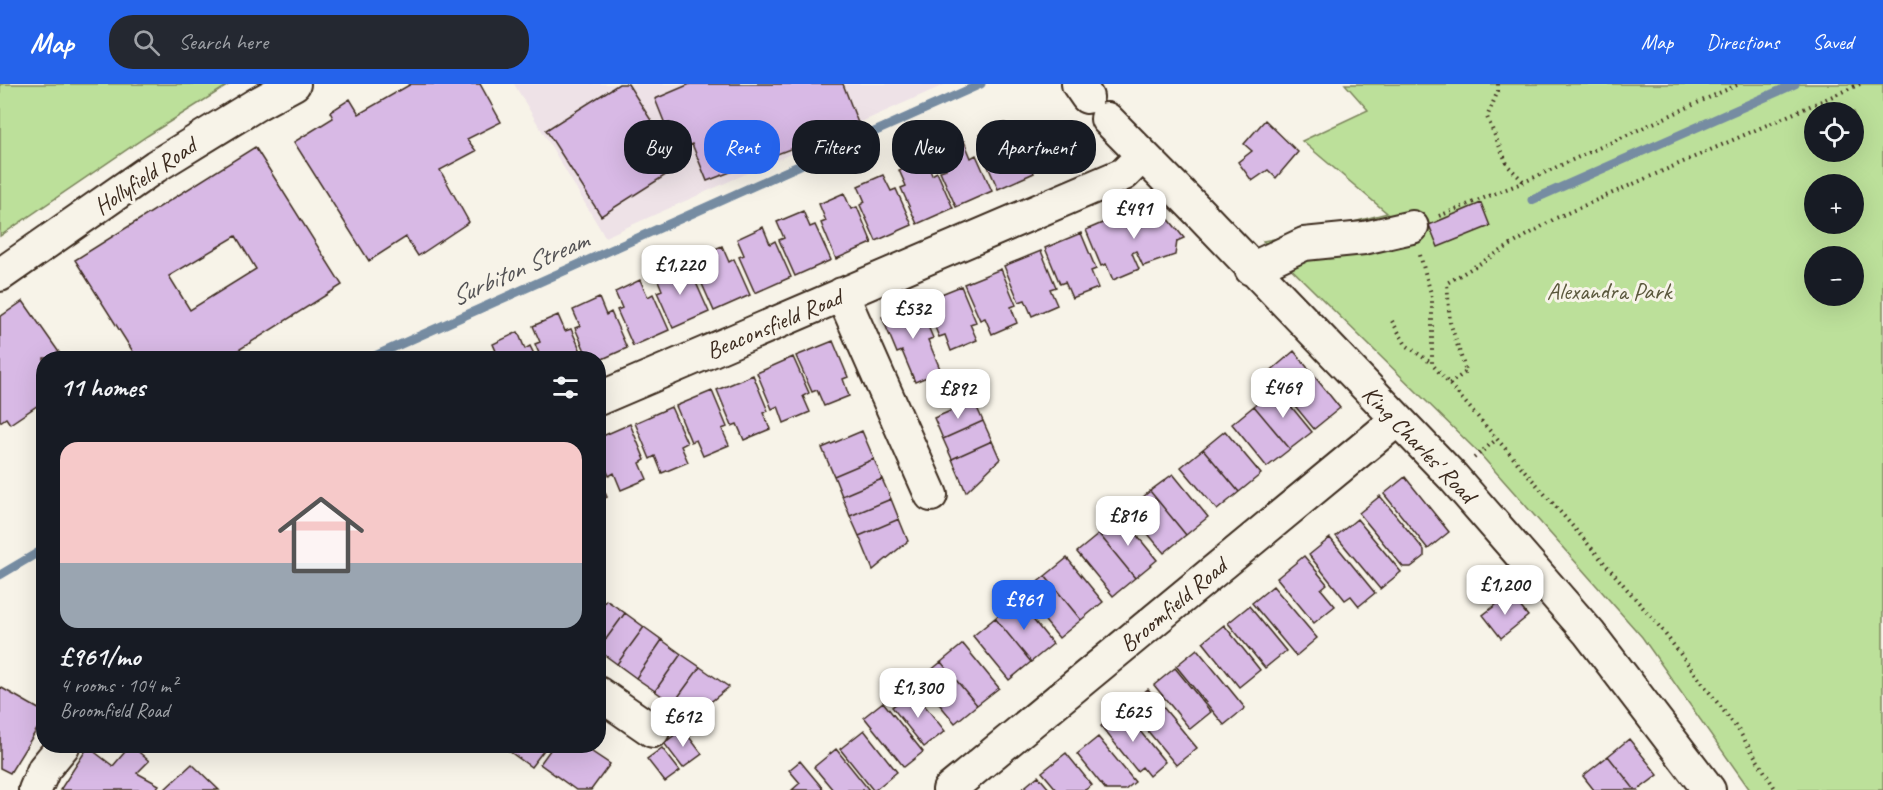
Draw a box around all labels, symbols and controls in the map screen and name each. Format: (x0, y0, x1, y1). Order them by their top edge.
search box (109, 15, 529, 69)
text: Map (30, 25, 73, 60)
icon: search (130, 26, 163, 59)
text: Search here (178, 28, 268, 56)
text: Map (1641, 29, 1673, 55)
text: Directions (1706, 29, 1779, 55)
text: Saved (1812, 29, 1853, 55)
map controls (1804, 102, 1864, 306)
button: locate (1804, 102, 1864, 162)
chip: Buy (624, 120, 692, 174)
chip: Rent (704, 120, 780, 174)
chip: Filters (792, 120, 880, 174)
chip: New (892, 120, 964, 174)
chip: Apartment (976, 120, 1096, 174)
street label: Hollyfield Road (88, 129, 205, 221)
button: + (1804, 174, 1864, 234)
pin: £491 (1098, 189, 1170, 240)
text: £491 (1116, 196, 1152, 221)
water label: Surbiton Stream (445, 222, 595, 313)
pin: £1,220 (631, 245, 729, 296)
button: − (1804, 246, 1864, 306)
text: £1,220 (656, 252, 704, 277)
park label: Alexandra Park (1547, 276, 1673, 306)
street label: Beaconsfield Road (702, 281, 850, 366)
pin: £532 (877, 289, 949, 340)
text: £532 (895, 296, 931, 321)
pin: £469 (1247, 368, 1319, 419)
pin: £892 (922, 369, 994, 420)
text: 11 homes (60, 371, 145, 404)
icon: filters (549, 371, 582, 404)
text: £469 (1265, 375, 1301, 400)
text: £892 (940, 376, 976, 401)
street label: King Charles' Road (1356, 379, 1485, 511)
icon: home (267, 481, 375, 589)
pin: £816 (1092, 496, 1164, 547)
text: £816 (1110, 503, 1146, 528)
street label: Broomfield Road (1113, 549, 1236, 659)
pin: £1,200 (1456, 565, 1554, 616)
text: £1,200 (1481, 572, 1529, 597)
pin: £961 (988, 580, 1060, 631)
text: £961 (1006, 587, 1042, 612)
text: £961/mo (60, 640, 140, 673)
pin: £1,300 (869, 668, 967, 719)
text: 4 rooms · 104 m² (60, 673, 177, 698)
text: £1,300 (894, 675, 942, 700)
pin: £625 (1097, 692, 1169, 743)
pin: £612 (647, 697, 719, 748)
text: Broomfield Road (60, 698, 169, 723)
text: £625 (1115, 699, 1151, 724)
text: £612 (665, 704, 701, 729)

